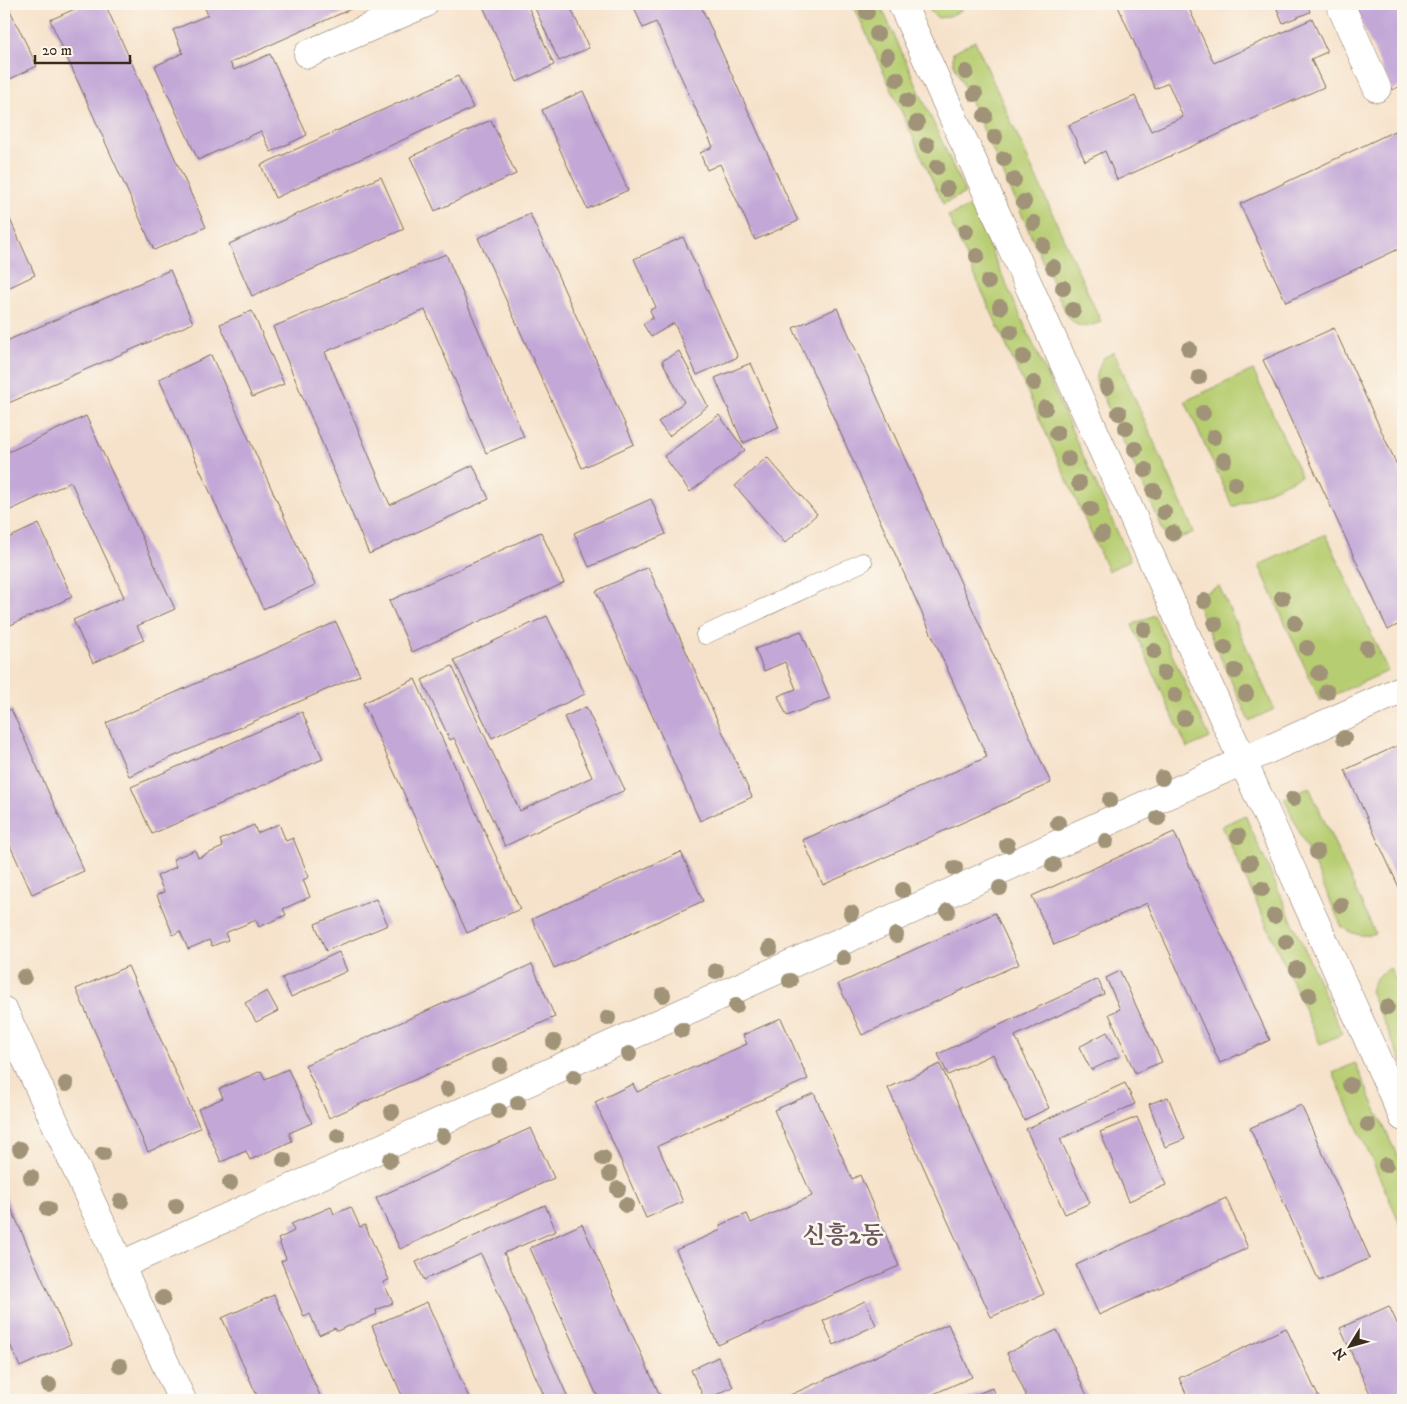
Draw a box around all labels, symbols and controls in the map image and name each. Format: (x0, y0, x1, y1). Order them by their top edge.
scale bar (35, 32, 130, 64)
text: 20 m (42, 41, 72, 60)
district label: 신흥2동 (802, 1221, 884, 1251)
north arrow (1324, 1322, 1374, 1372)
text: N (1329, 1343, 1351, 1363)

